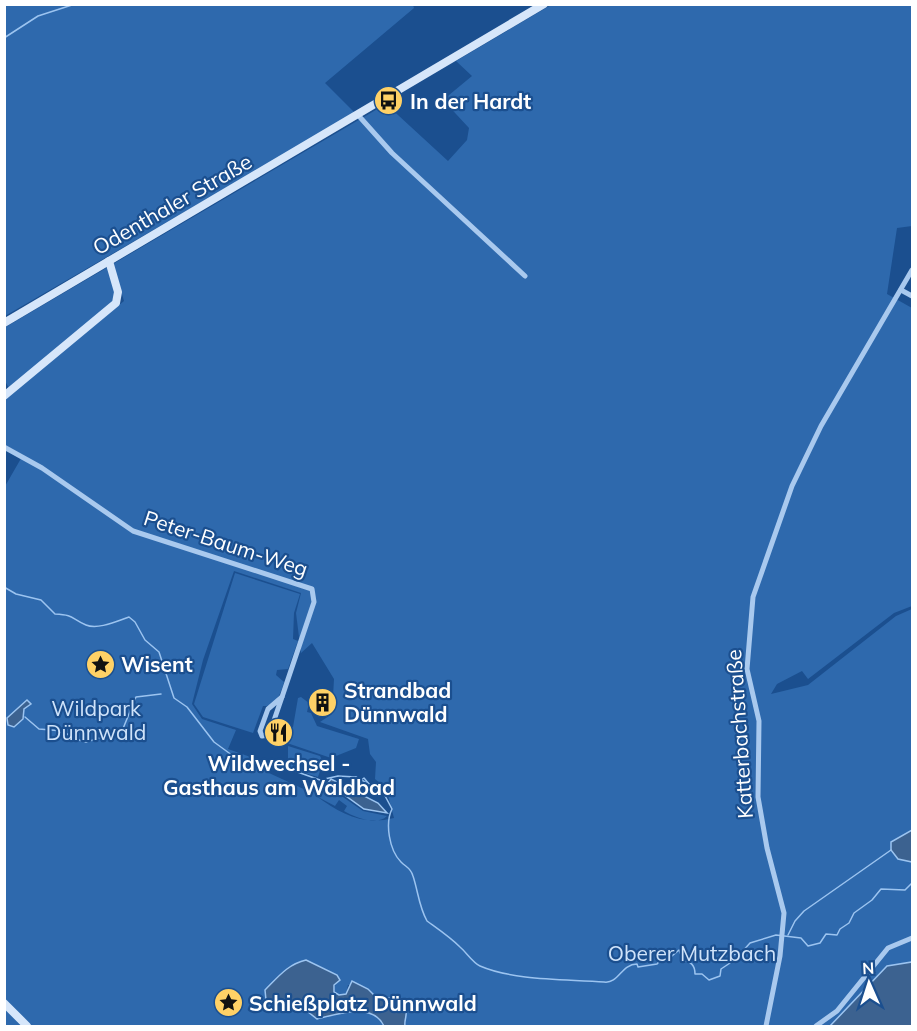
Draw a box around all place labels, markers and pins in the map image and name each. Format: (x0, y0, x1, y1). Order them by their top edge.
bus stop icon: In der Hardt (373, 85, 405, 117)
place label: In der Hardt (410, 88, 531, 114)
place icon: Wisent (84, 648, 116, 680)
place label: Wisent (121, 651, 193, 677)
place label: Strandbad Dünnwald (344, 677, 451, 727)
building icon: Strandbad Dünnwald (307, 686, 339, 718)
restaurant icon: Wildwechsel - Gasthaus am Waldbad (263, 716, 295, 748)
place label: Wildwechsel - Gasthaus am Waldbad (163, 750, 395, 800)
place icon: Schießplatz Dünnwald (212, 987, 244, 1019)
place label: Schießplatz Dünnwald (249, 990, 477, 1016)

